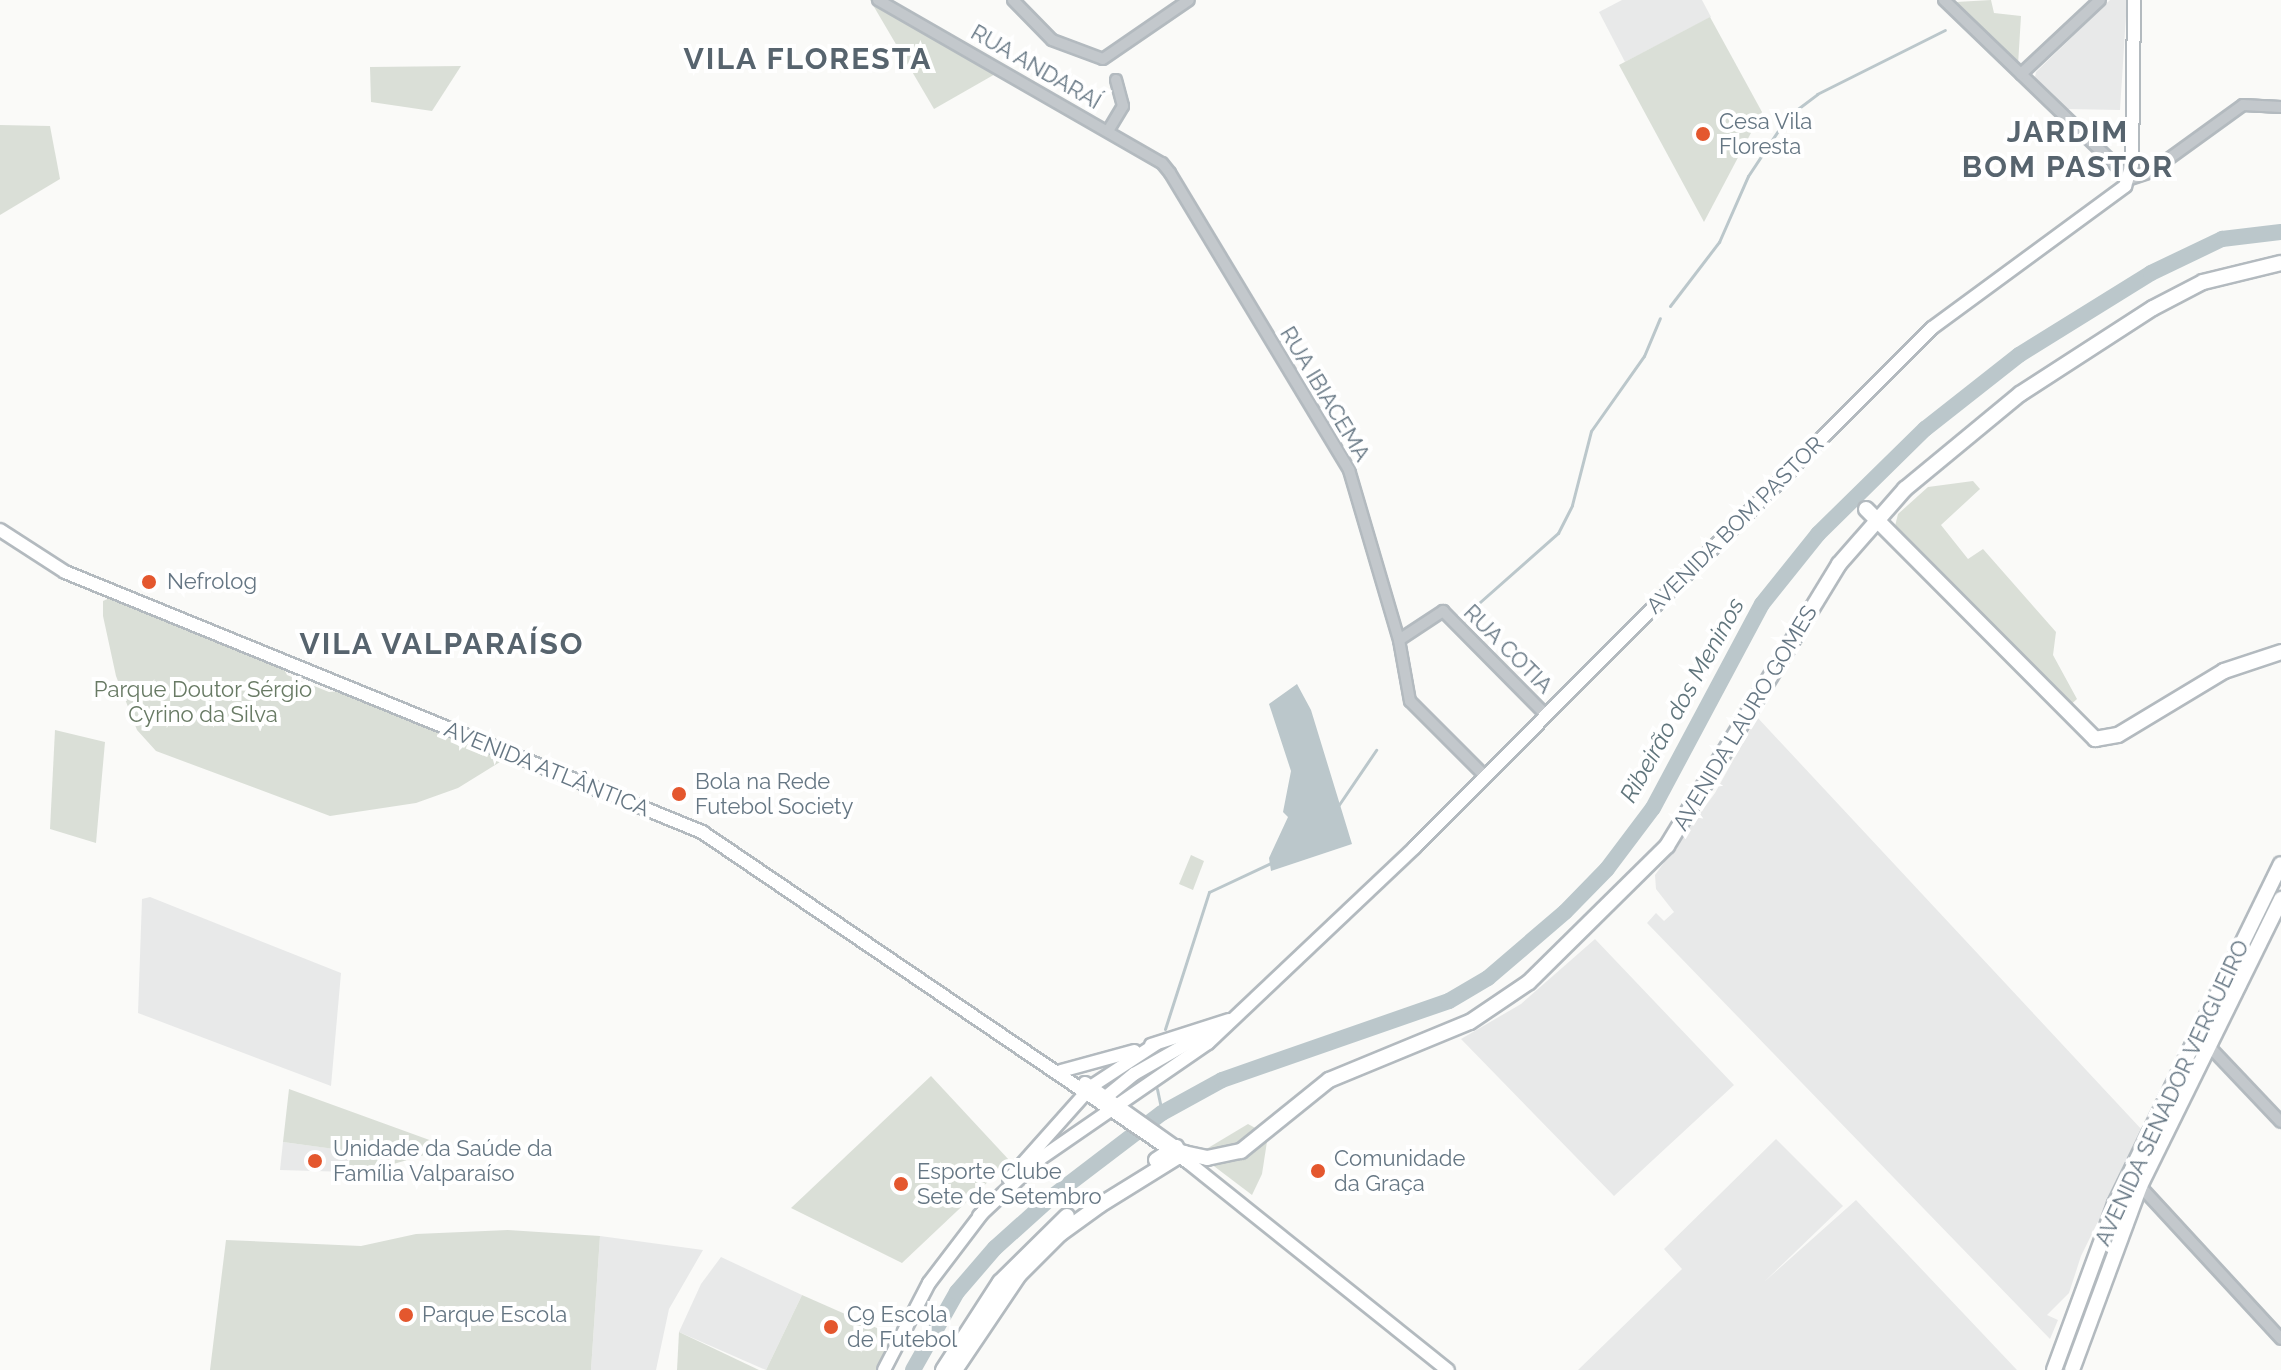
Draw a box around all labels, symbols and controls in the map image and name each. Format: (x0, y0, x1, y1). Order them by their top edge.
street label: RUA ANDARAÍ (966, 19, 1106, 115)
district label: VILA FLORESTA (683, 41, 933, 77)
place label: Cesa Vila Floresta (1719, 108, 1813, 160)
district label: JARDIM BOM PASTOR (1962, 114, 2174, 184)
marker: Cesa Vila Floresta (1694, 125, 1712, 143)
street label: RUA IBIACEMA (1274, 321, 1376, 467)
street label: AVENIDA BOM PASTOR (1641, 431, 1829, 619)
place label: Nefrolog (167, 569, 257, 595)
marker: Nefrolog (138, 571, 160, 593)
water label: Ribeirão dos Meninos (1614, 593, 1750, 807)
street label: RUA COTIA (1458, 599, 1558, 699)
street label: AVENIDA LAURO GOMES (1667, 600, 1823, 836)
district label: VILA VALPARAÍSO (298, 626, 586, 662)
park label: Parque Doutor Sérgio Cyrino da Silva (94, 676, 312, 728)
street label: AVENIDA ATLÂNTICA (440, 716, 654, 822)
place label: Bola na Rede Futebol Society (695, 768, 854, 820)
marker: Bola na Rede Futebol Society (670, 785, 688, 803)
street label: AVENIDA SENADOR VERGUEIRO (2089, 935, 2255, 1251)
place label: Unidade da Saúde da Família Valparaíso (333, 1135, 553, 1186)
place label: Comunidade da Graça (1334, 1145, 1465, 1196)
marker: Unidade da Saúde da Família Valparaíso (304, 1150, 326, 1172)
place label: Esporte Clube Sete de Setembro (917, 1158, 1102, 1210)
marker: Comunidade da Graça (1309, 1162, 1327, 1180)
marker: Esporte Clube Sete de Setembro (892, 1175, 910, 1193)
place label: C9 Escola de Futebol (847, 1301, 957, 1352)
place label: Parque Escola (422, 1302, 567, 1328)
marker: Parque Escola (397, 1306, 415, 1324)
marker: C9 Escola de Futebol (822, 1318, 840, 1336)

